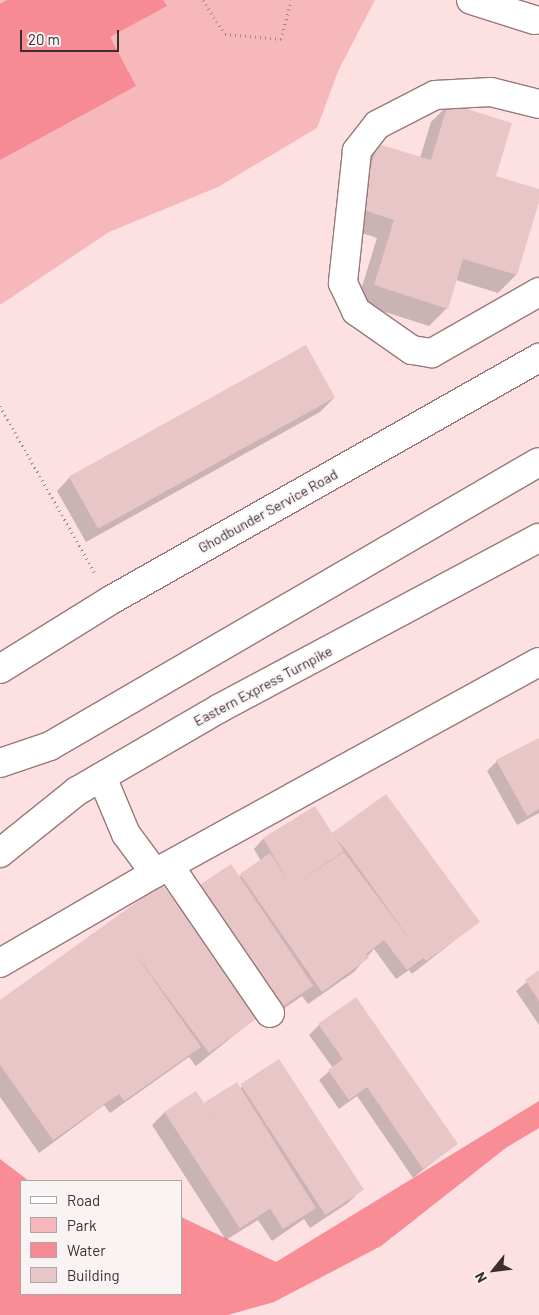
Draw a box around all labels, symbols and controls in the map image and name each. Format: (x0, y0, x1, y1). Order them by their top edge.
scale bar (22, 20, 121, 52)
text: 20 m (28, 30, 60, 48)
street label: Ghodbunder Service Road (195, 466, 341, 556)
street label: Eastern Express Turnpike (191, 642, 335, 730)
legend (20, 1180, 182, 1295)
text: Road (67, 1191, 100, 1209)
text: Park (67, 1216, 96, 1234)
text: Water (67, 1241, 106, 1259)
north arrow (469, 1245, 519, 1295)
text: Building (67, 1266, 120, 1284)
text: N (471, 1269, 490, 1286)

